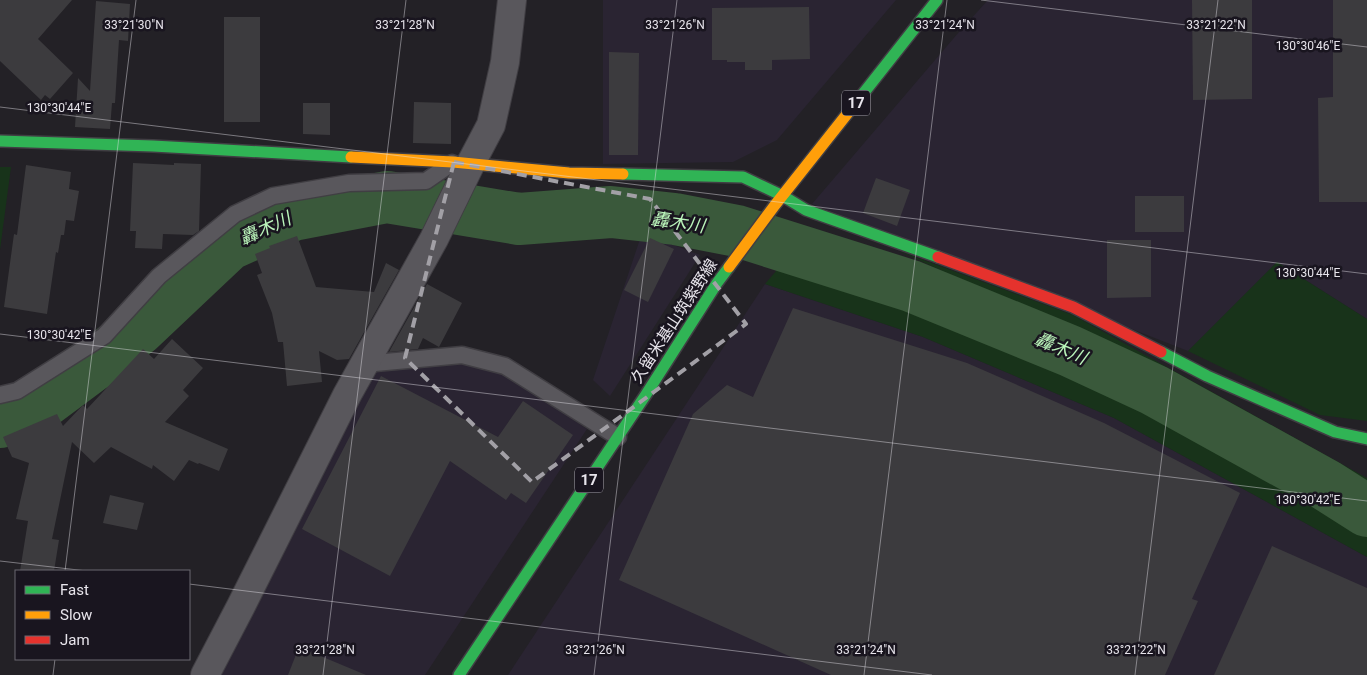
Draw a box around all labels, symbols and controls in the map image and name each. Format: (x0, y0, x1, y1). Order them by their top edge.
text: 33°21'30"N (104, 18, 164, 32)
text: 33°21'28"N (375, 18, 435, 32)
text: 33°21'26"N (645, 18, 705, 32)
text: 33°21'24"N (915, 18, 975, 32)
text: 33°21'22"N (1186, 18, 1246, 32)
text: 130°30'46"E (1276, 39, 1340, 53)
road number: 17 (842, 90, 870, 116)
text: 130°30'44"E (27, 101, 91, 115)
water label: 轟木川 (236, 207, 296, 249)
water label: 轟木川 (650, 208, 708, 236)
street label: 久留米基山筑紫野線 (627, 255, 721, 387)
text: 130°30'44"E (1276, 266, 1340, 280)
text: 130°30'42"E (27, 328, 91, 342)
water label: 轟木川 (1032, 328, 1092, 369)
road number: 17 (575, 468, 603, 492)
text: 130°30'42"E (1276, 493, 1340, 507)
legend (15, 570, 190, 660)
text: Fast (60, 581, 89, 599)
text: Slow (60, 606, 92, 624)
text: Jam (60, 631, 90, 649)
text: 33°21'28"N (295, 643, 355, 657)
text: 33°21'26"N (565, 643, 625, 657)
text: 33°21'24"N (836, 643, 896, 657)
text: 33°21'22"N (1106, 643, 1166, 657)

